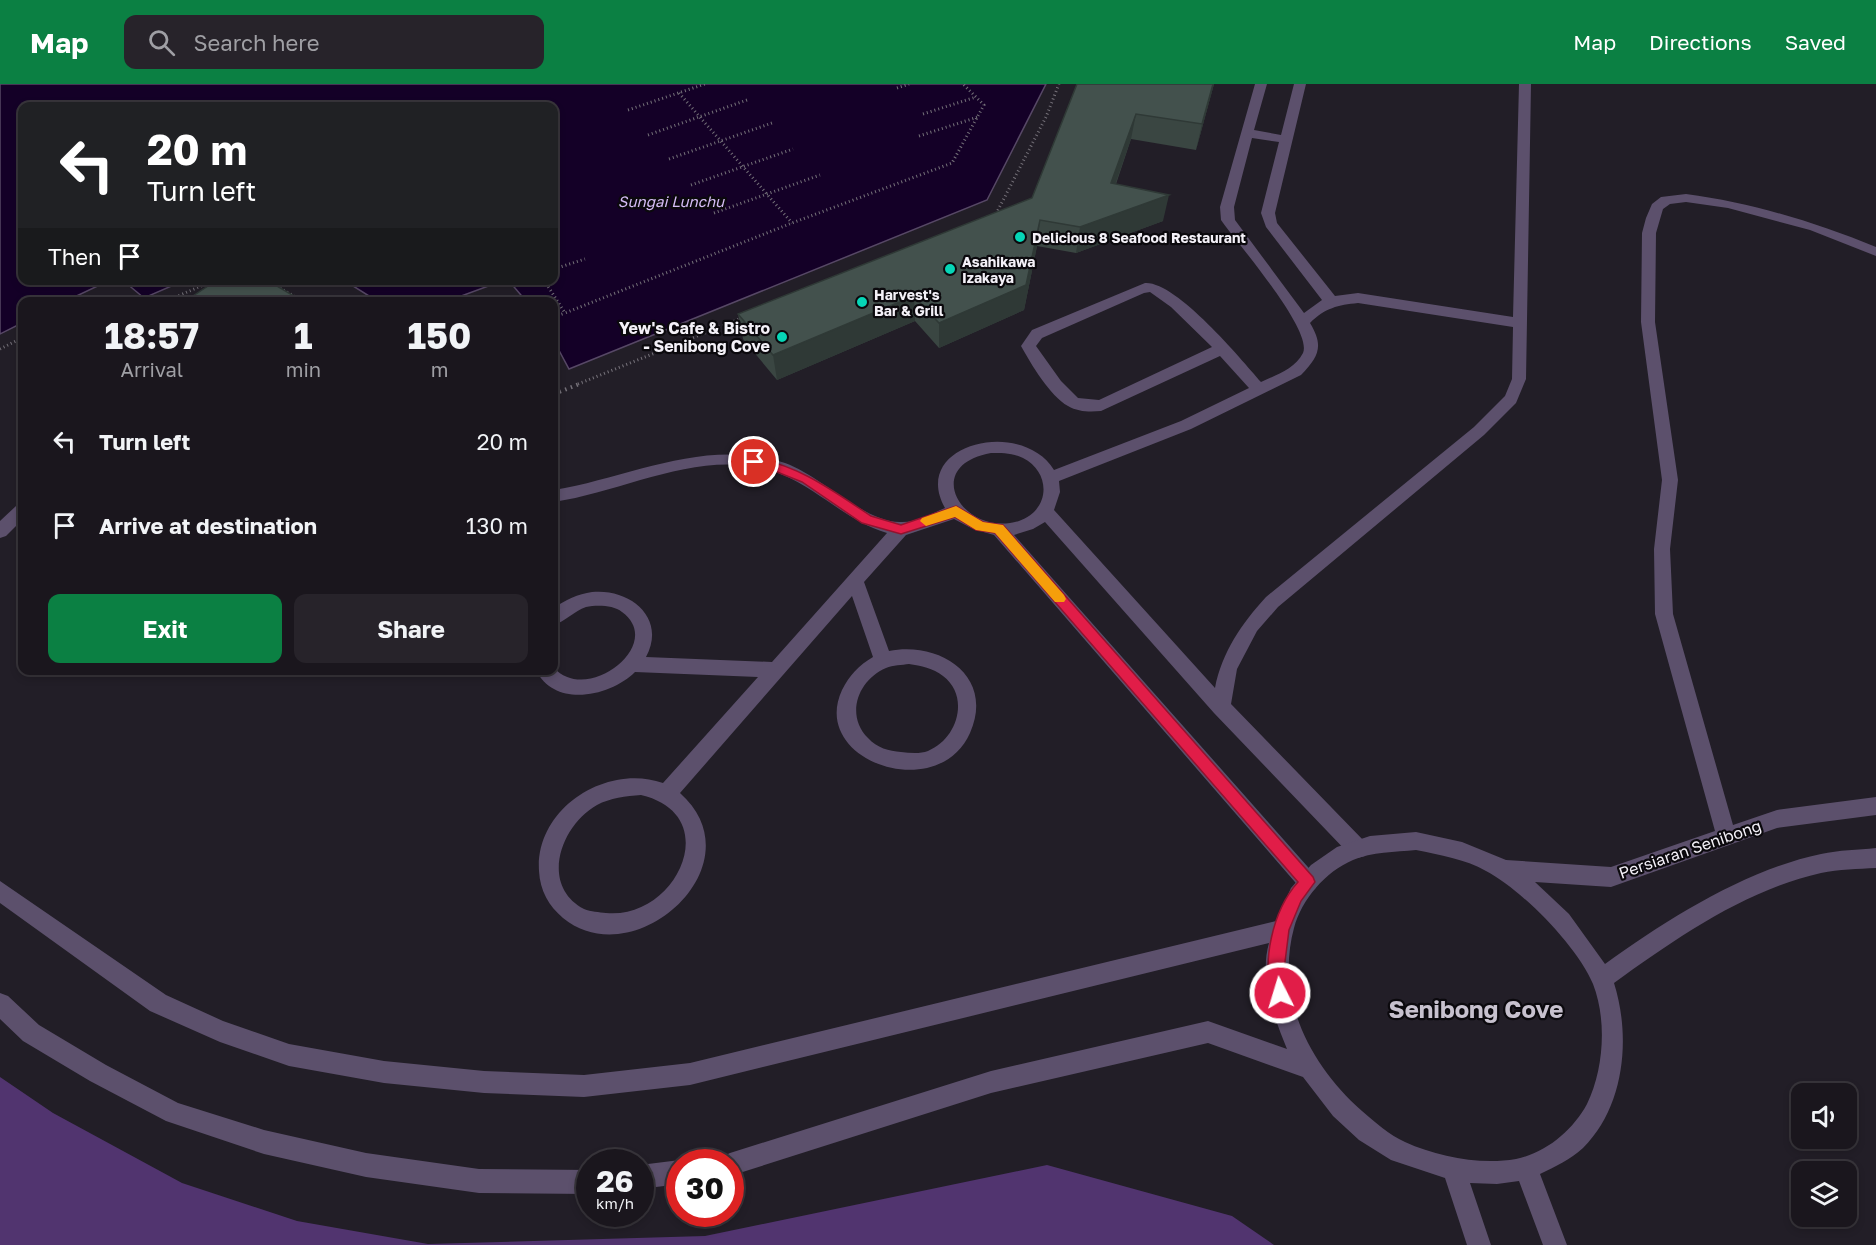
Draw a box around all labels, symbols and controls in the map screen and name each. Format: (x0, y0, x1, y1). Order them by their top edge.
search box (124, 15, 544, 69)
text: Map (30, 26, 88, 59)
icon: search (145, 26, 178, 59)
text: Search here (193, 29, 319, 56)
text: Map (1573, 29, 1616, 55)
text: Directions (1649, 29, 1752, 55)
text: Saved (1785, 29, 1846, 55)
text: 20 m (147, 124, 247, 174)
icon: left (48, 126, 126, 204)
text: Turn left (147, 175, 256, 207)
water label: Sungai Lunchu (618, 192, 725, 211)
place label: Delicious 8 Seafood Restaurant (1032, 229, 1246, 246)
marker: Delicious 8 Seafood Restaurant (1013, 230, 1027, 244)
icon: arrive (113, 240, 146, 273)
text: Then (48, 243, 101, 270)
place label: Asahikawa Izakaya (962, 253, 1035, 286)
marker: Asahikawa Izakaya (943, 262, 957, 276)
place label: Harvest's Bar & Grill (874, 286, 944, 319)
marker: Harvest's Bar & Grill (855, 295, 869, 309)
text: 18:57 (105, 314, 199, 357)
text: 1 (294, 314, 313, 357)
text: 150 (408, 314, 471, 357)
place label: Yew's Cafe & Bistro - Senibong Cove (619, 318, 770, 356)
marker: Yew's Cafe & Bistro - Senibong Cove (775, 330, 789, 344)
text: Arrival (121, 357, 183, 381)
text: min (286, 357, 321, 381)
text: m (431, 357, 448, 381)
icon: left (48, 425, 81, 458)
text: Turn left (99, 428, 190, 455)
text: 20 m (477, 428, 528, 455)
pin (728, 436, 779, 487)
icon: arrive (737, 445, 770, 478)
icon: arrive (48, 509, 81, 542)
text: Arrive at destination (99, 512, 317, 539)
text: 130 m (466, 512, 528, 539)
button: Exit (48, 594, 282, 663)
button: Share (294, 594, 528, 663)
street label: Persiaran Senibong (1616, 815, 1764, 883)
position arrow (1248, 961, 1312, 1025)
district label: Senibong Cove (1389, 994, 1563, 1023)
map controls (1791, 1083, 1857, 1227)
button: sound (1791, 1083, 1857, 1149)
speed limit sign: 30 (666, 1149, 744, 1227)
button: layers (1791, 1161, 1857, 1227)
text: 26 (596, 1163, 634, 1199)
text: km/h (596, 1194, 634, 1212)

